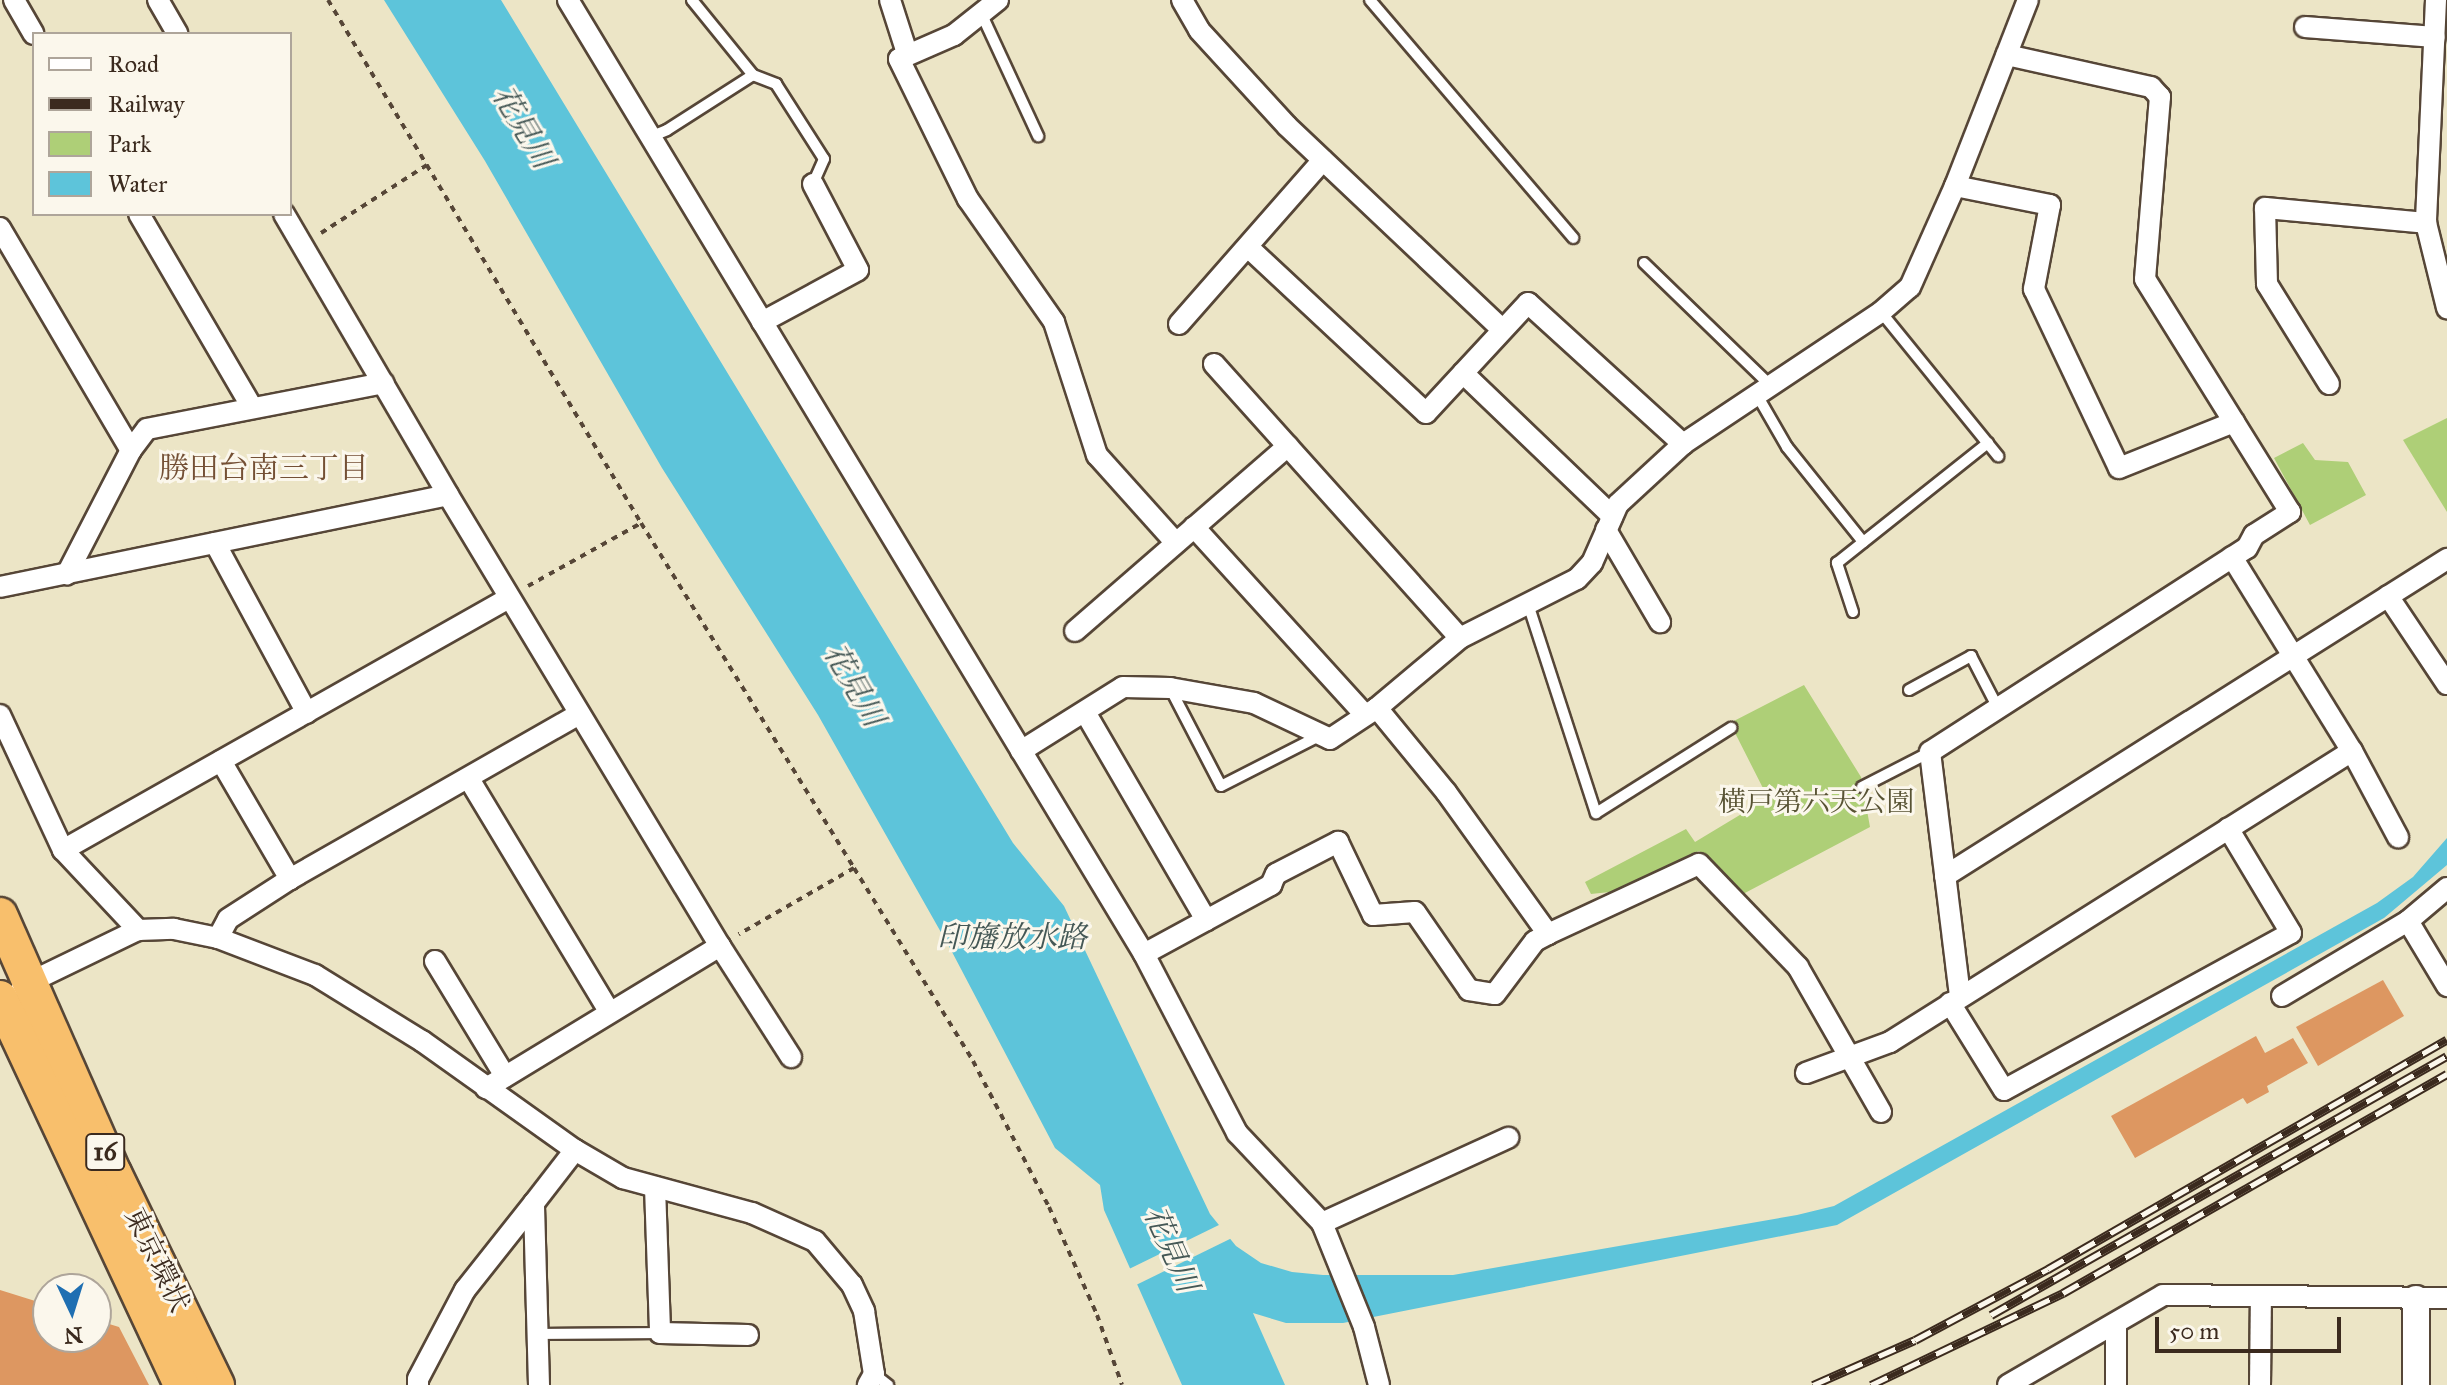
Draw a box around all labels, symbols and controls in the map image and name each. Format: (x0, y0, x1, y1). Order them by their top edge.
legend (32, 32, 292, 216)
text: Road (108, 49, 159, 79)
water label: 花見川 (484, 79, 562, 175)
text: Railway (108, 89, 185, 119)
text: Park (108, 129, 151, 159)
text: Water (108, 169, 167, 199)
district label: 勝田台南三丁目 (159, 450, 369, 486)
water label: 花見川 (816, 637, 892, 733)
park label: 横戸第六天公園 (1718, 785, 1914, 819)
water label: 印旛放水路 (937, 919, 1087, 955)
road number: 16 (85, 1130, 125, 1174)
water label: 花見川 (1136, 1201, 1206, 1297)
street label: 東京環状 (117, 1202, 197, 1318)
north arrow (32, 1273, 112, 1353)
scale bar (2159, 1301, 2345, 1351)
text: 50 m (2169, 1316, 2219, 1346)
text: N (63, 1321, 84, 1350)

